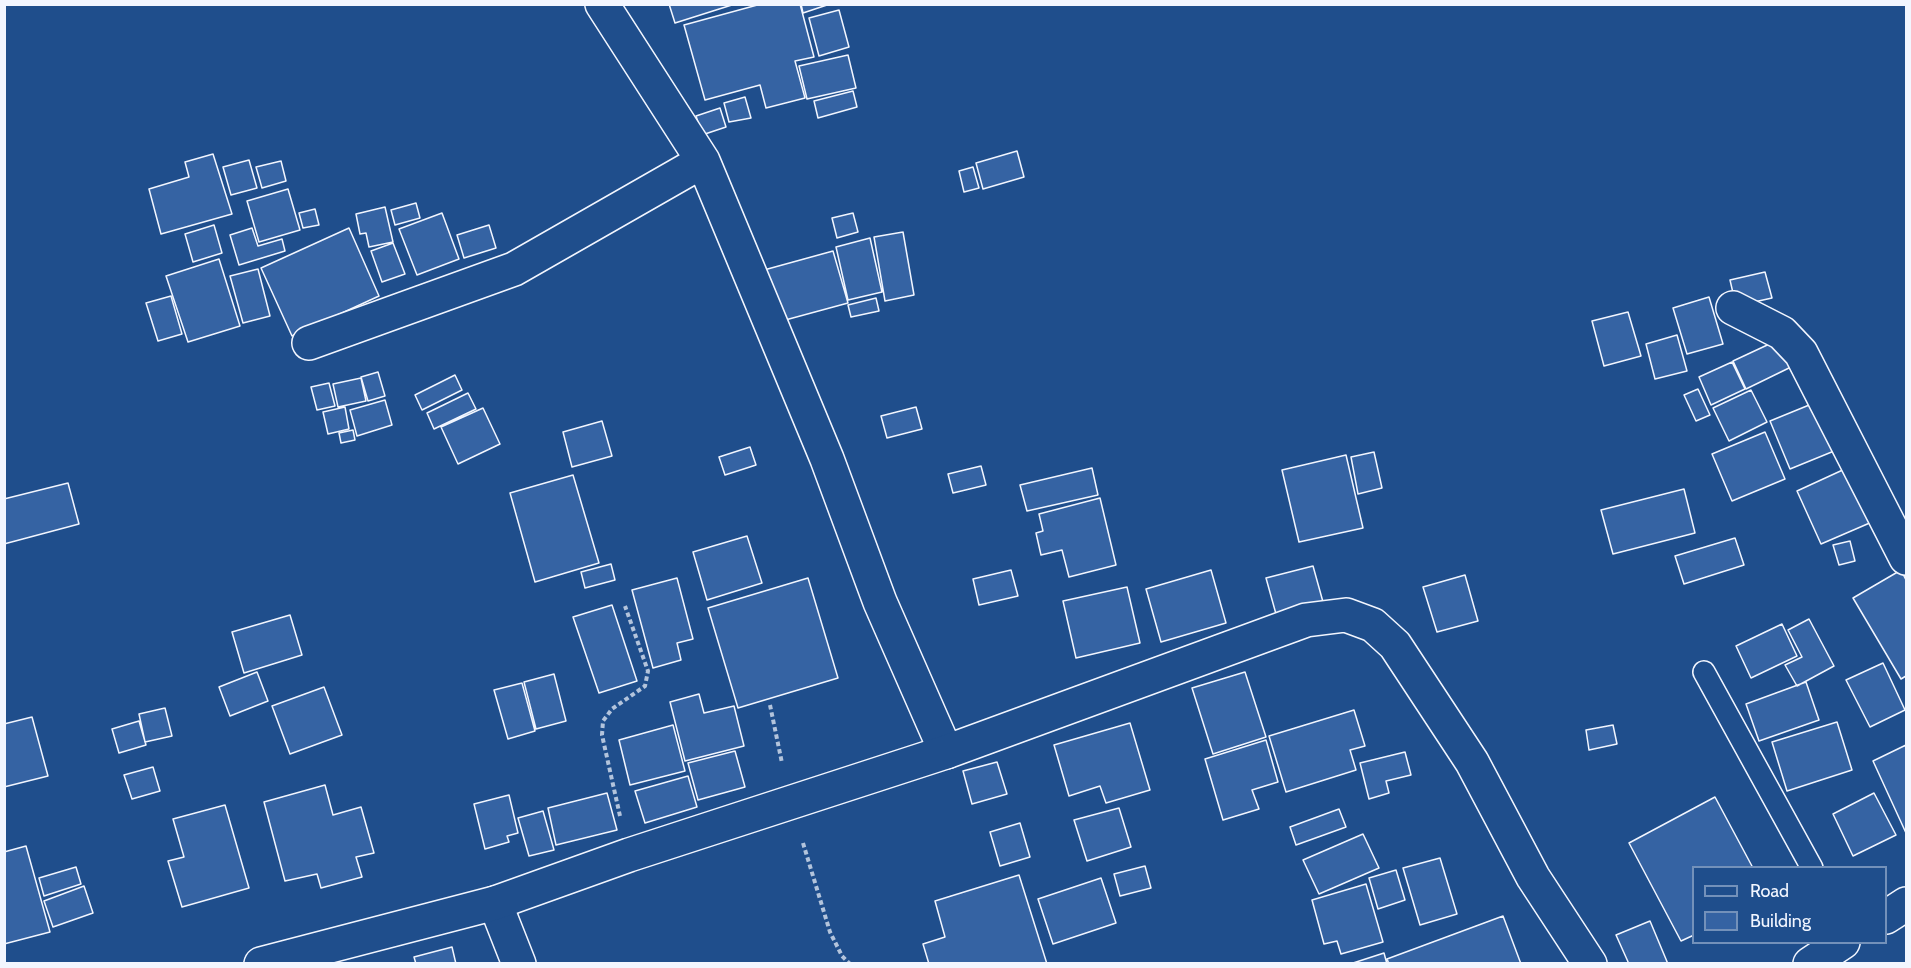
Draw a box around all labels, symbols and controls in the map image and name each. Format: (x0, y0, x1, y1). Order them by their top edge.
legend (1692, 866, 1887, 944)
text: Road (1750, 880, 1789, 902)
text: Building (1750, 910, 1811, 932)

